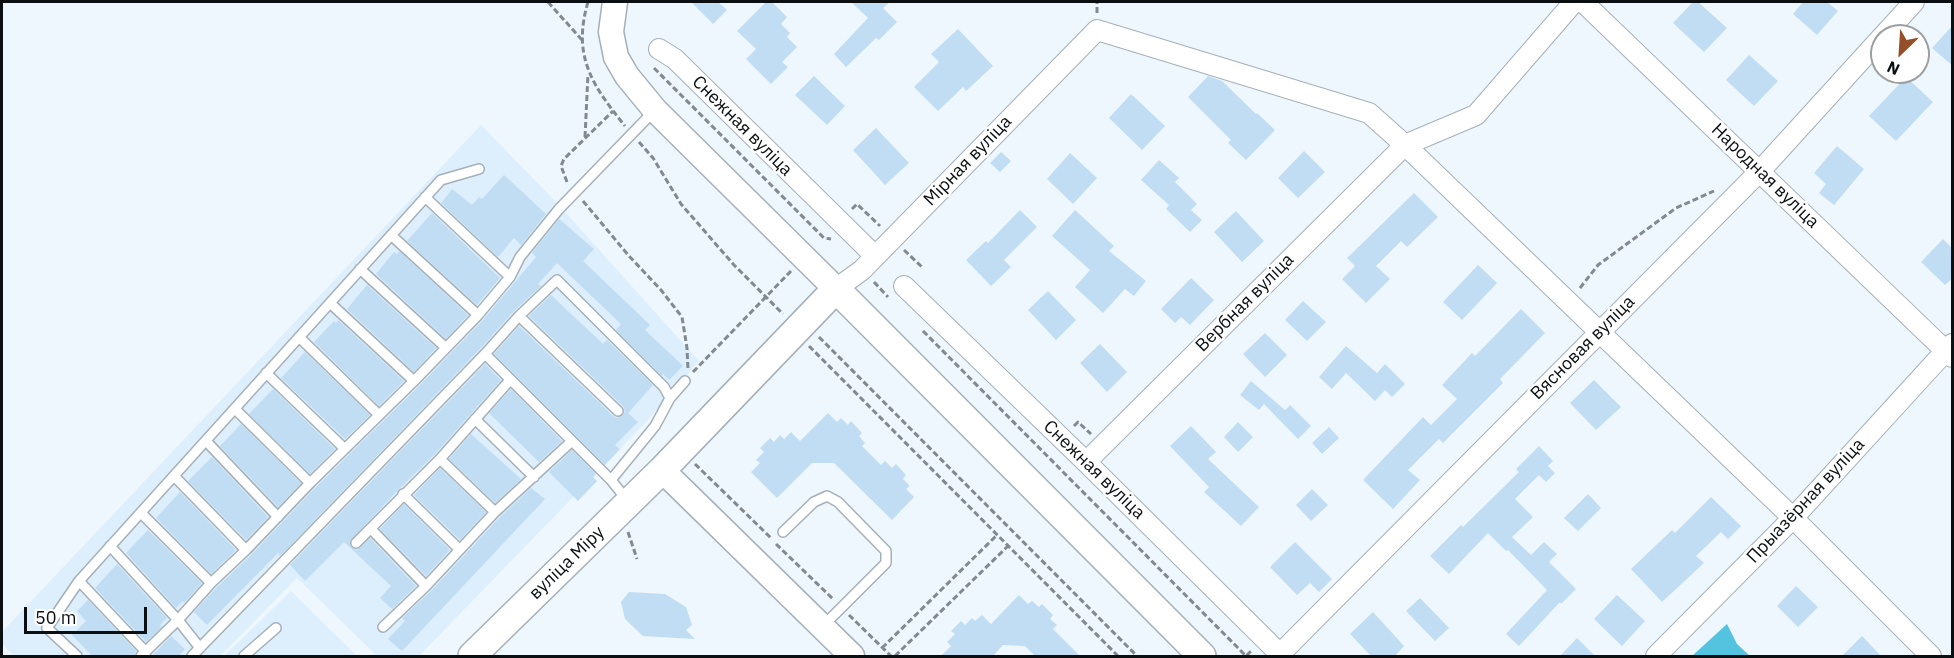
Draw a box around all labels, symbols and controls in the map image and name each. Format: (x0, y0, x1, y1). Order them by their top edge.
north arrow (1870, 24, 1930, 84)
text: N (1884, 57, 1903, 80)
street label: Снежная вуліца (687, 71, 797, 181)
street label: Мірная вуліца (919, 111, 1017, 211)
street label: Народная вуліца (1707, 119, 1823, 233)
street label: Вербная вуліца (1191, 249, 1299, 357)
street label: Вясновая вуліца (1526, 291, 1640, 405)
street label: Снежная вуліца (1039, 416, 1149, 524)
street label: Прыазёрная вуліца (1743, 434, 1869, 568)
street label: вуліца Міру (525, 522, 609, 604)
scale bar (27, 595, 150, 633)
text: 50 m (35, 606, 77, 629)

